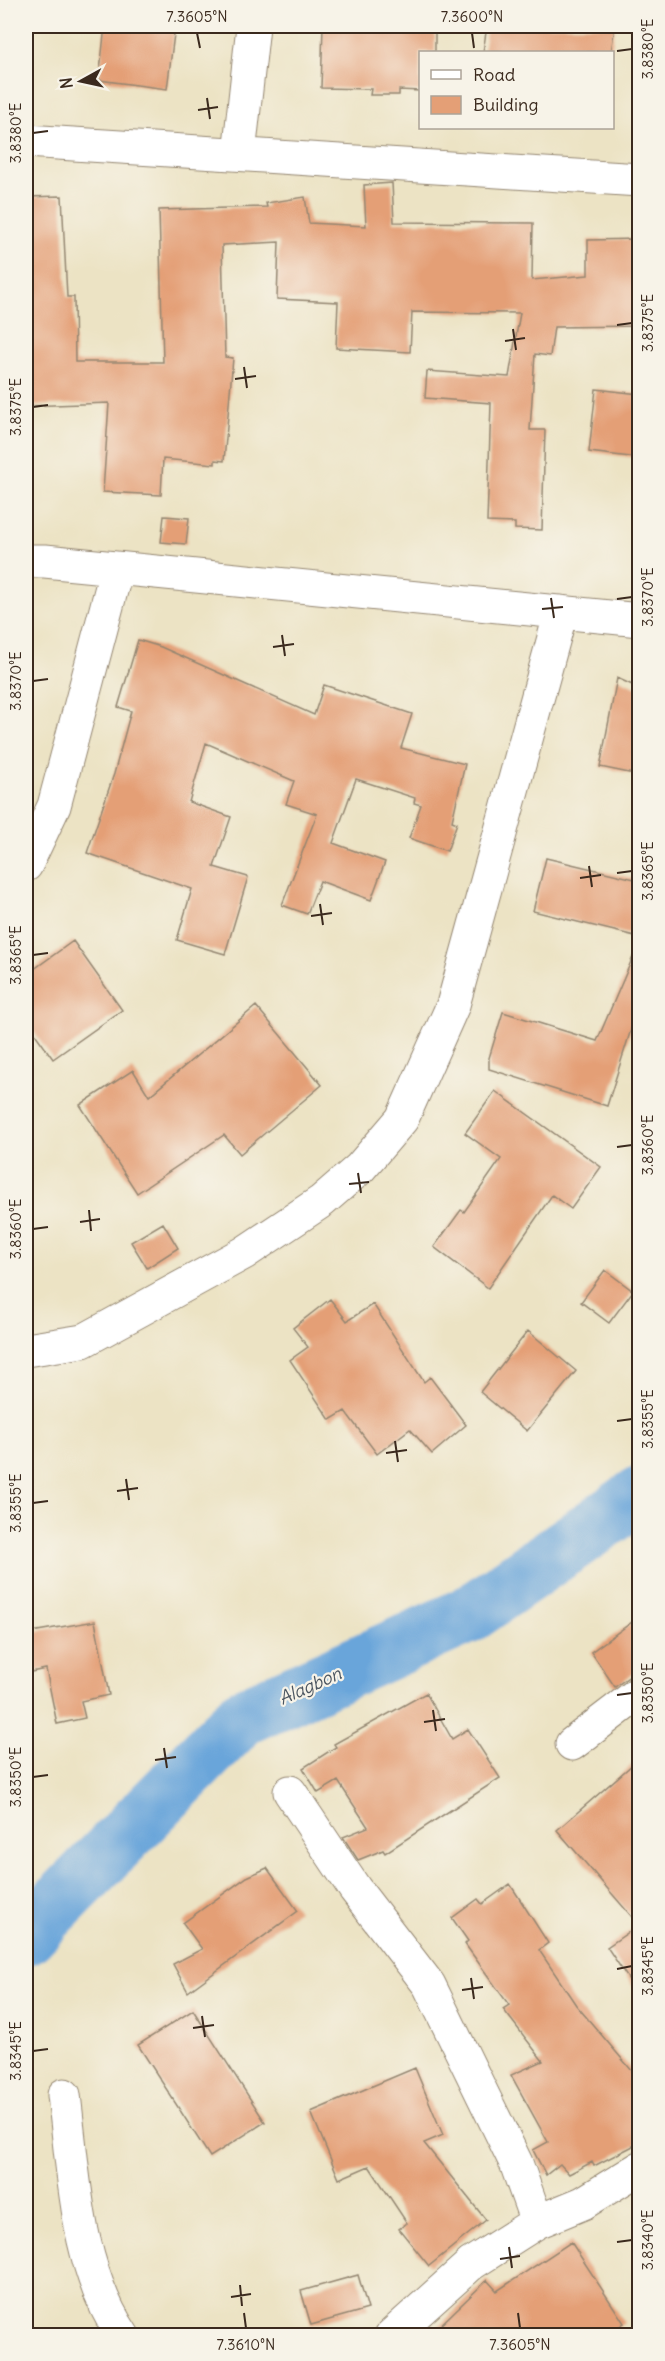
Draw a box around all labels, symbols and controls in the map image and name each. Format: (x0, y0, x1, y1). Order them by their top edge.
text: 7.3605°N (166, 7, 228, 26)
text: 7.3600°N (441, 7, 503, 26)
text: 3.8380°E (638, 18, 657, 80)
north arrow (51, 51, 111, 111)
legend (419, 51, 614, 129)
text: Road (473, 63, 516, 86)
text: N (55, 76, 77, 90)
text: Building (473, 93, 538, 116)
text: 3.8380°E (6, 102, 25, 164)
text: 3.8375°E (638, 294, 657, 352)
text: 3.8375°E (6, 378, 25, 436)
text: 3.8370°E (638, 567, 657, 627)
text: 3.8370°E (6, 651, 25, 711)
text: 3.8365°E (638, 841, 657, 901)
text: 3.8365°E (6, 925, 25, 985)
text: 3.8360°E (638, 1114, 657, 1176)
text: 3.8360°E (6, 1198, 25, 1260)
text: 3.8355°E (638, 1389, 657, 1449)
text: 3.8355°E (6, 1473, 25, 1533)
water label: Alagbon (275, 1661, 345, 1710)
text: 3.8350°E (638, 1662, 657, 1724)
text: 3.8350°E (6, 1746, 25, 1808)
text: 3.8345°E (638, 1936, 657, 1996)
text: 3.8345°E (6, 2021, 25, 2081)
text: 3.8340°E (638, 2209, 657, 2271)
text: 7.3610°N (217, 2335, 275, 2354)
text: 7.3605°N (489, 2335, 551, 2354)

